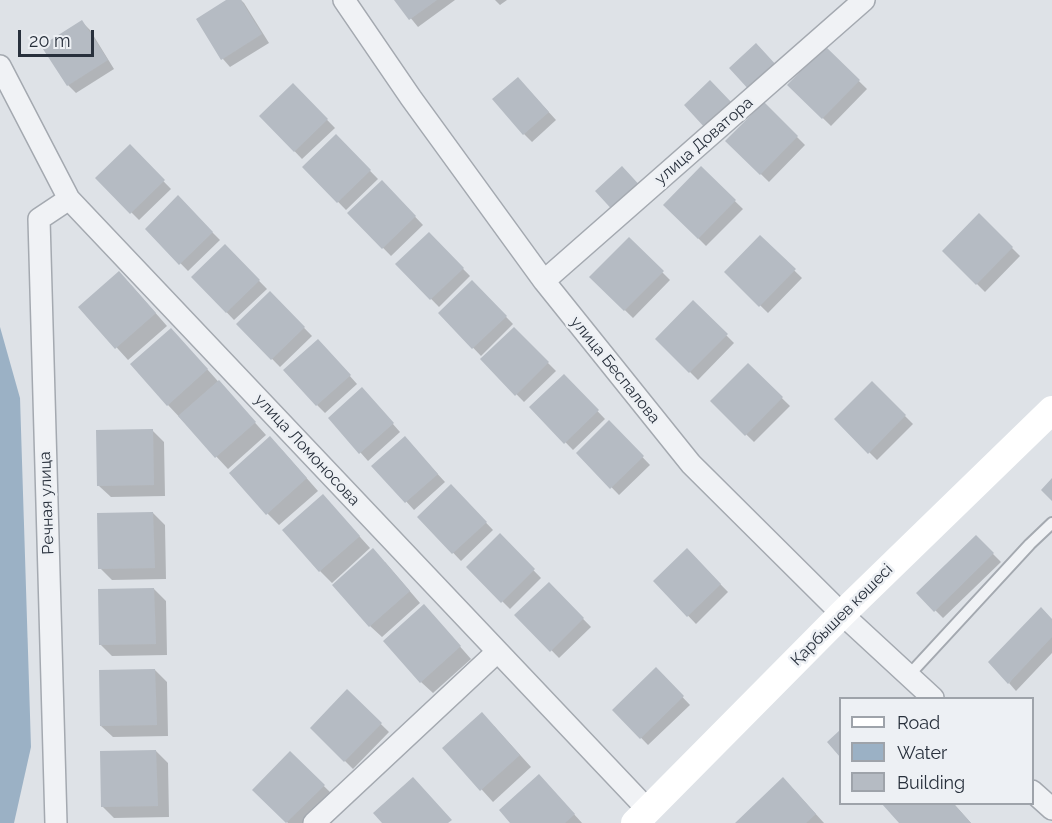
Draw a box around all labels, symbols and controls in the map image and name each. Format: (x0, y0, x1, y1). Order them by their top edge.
scale bar (21, 18, 98, 56)
text: 20 m (29, 30, 71, 51)
street label: улица Доватора (651, 93, 757, 189)
street label: улица Беспалова (566, 313, 664, 427)
street label: улица Ломоносова (250, 390, 364, 510)
street label: Речная улица (36, 451, 58, 555)
street label: Қарбышев көшесі (787, 560, 897, 670)
legend (839, 697, 1034, 805)
text: Road (897, 712, 940, 733)
text: Water (897, 742, 947, 763)
text: Building (897, 772, 965, 793)

